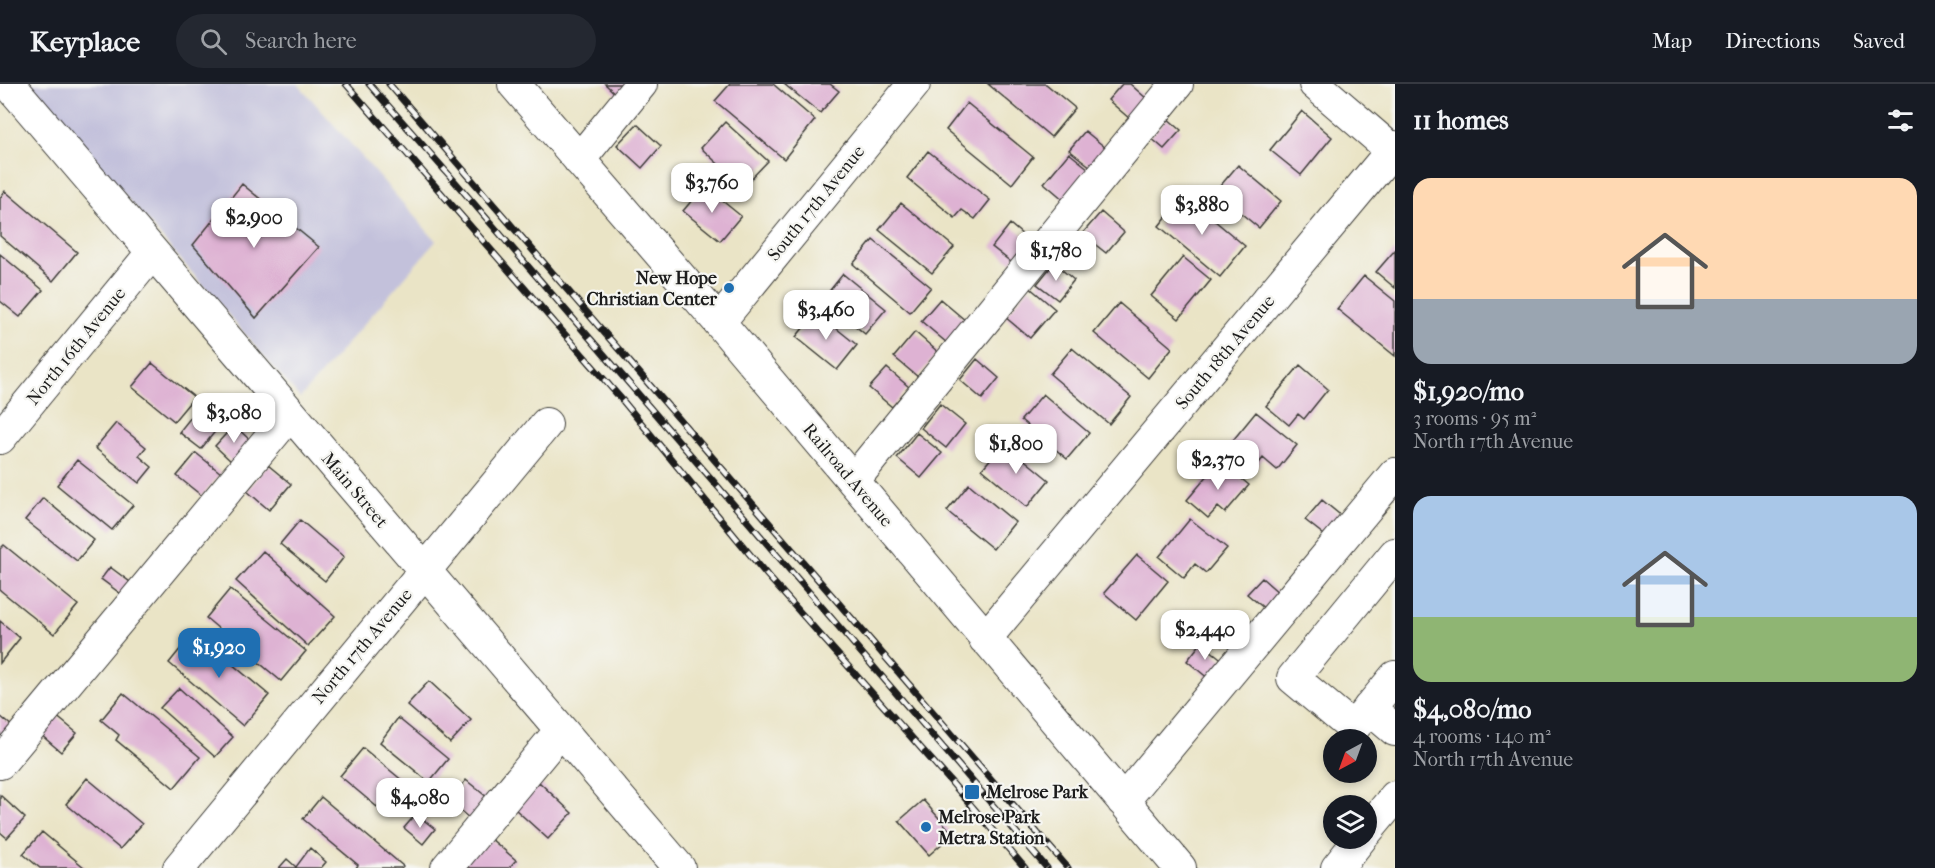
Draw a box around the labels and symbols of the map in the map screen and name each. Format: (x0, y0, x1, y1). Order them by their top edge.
street label: South 17th Avenue (763, 141, 869, 265)
pin: $3,760 (663, 163, 761, 214)
pin: $3,880 (1153, 185, 1251, 236)
pin: $2,900 (205, 198, 303, 249)
pin: $1,780 (1007, 231, 1105, 282)
place label: New Hope Christian Center (586, 268, 717, 310)
marker: New Hope Christian Center (722, 281, 736, 295)
street label: North 16th Avenue (23, 283, 130, 409)
pin: $3,460 (777, 290, 875, 341)
street label: South 18th Avenue (1171, 291, 1279, 414)
pin: $3,080 (185, 393, 283, 444)
street label: Railroad Avenue (798, 419, 897, 531)
pin: $1,800 (967, 424, 1065, 475)
pin: $2,370 (1169, 440, 1267, 491)
street label: Main Street (317, 448, 393, 533)
street label: North 17th Avenue (308, 584, 417, 708)
pin: $2,440 (1156, 610, 1254, 661)
pin: $1,920 (170, 628, 268, 679)
north arrow (1323, 729, 1377, 783)
pin: $4,080 (371, 778, 469, 829)
place label: Melrose Park (985, 782, 1089, 803)
marker: Melrose Park (963, 783, 981, 801)
place label: Melrose Park Metra Station (937, 807, 1045, 849)
marker: Melrose Park Metra Station (919, 820, 933, 834)

